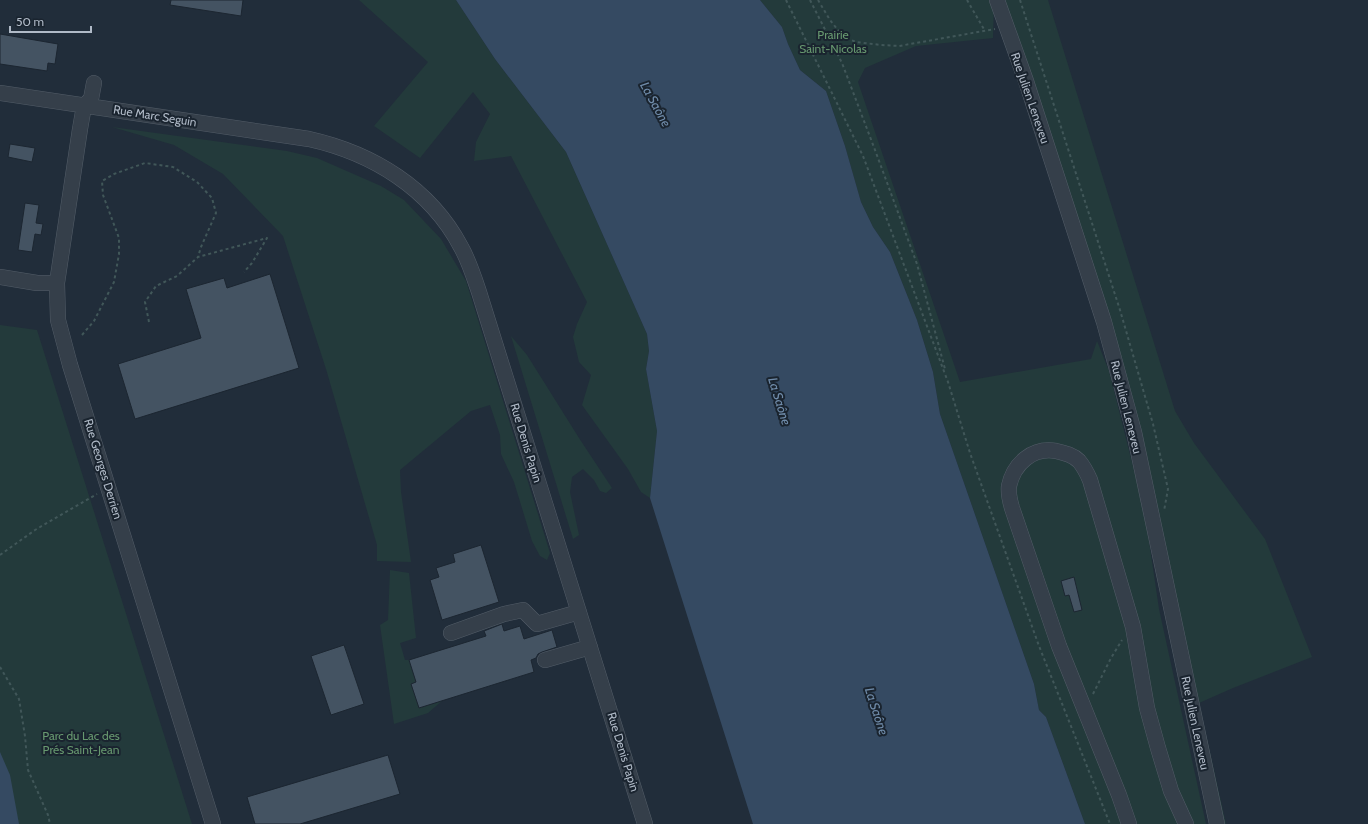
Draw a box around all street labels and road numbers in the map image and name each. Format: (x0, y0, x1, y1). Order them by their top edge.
street label: Rue Julien Leneveu (1008, 50, 1053, 145)
street label: Rue Marc Seguin (112, 102, 198, 130)
street label: Rue Julien Leneveu (1108, 359, 1145, 455)
street label: Rue Denis Papin (507, 401, 546, 485)
street label: Rue Georges Derrien (81, 417, 126, 521)
street label: Rue Julien Leneveu (1178, 675, 1213, 771)
street label: Rue Denis Papin (604, 710, 643, 794)

